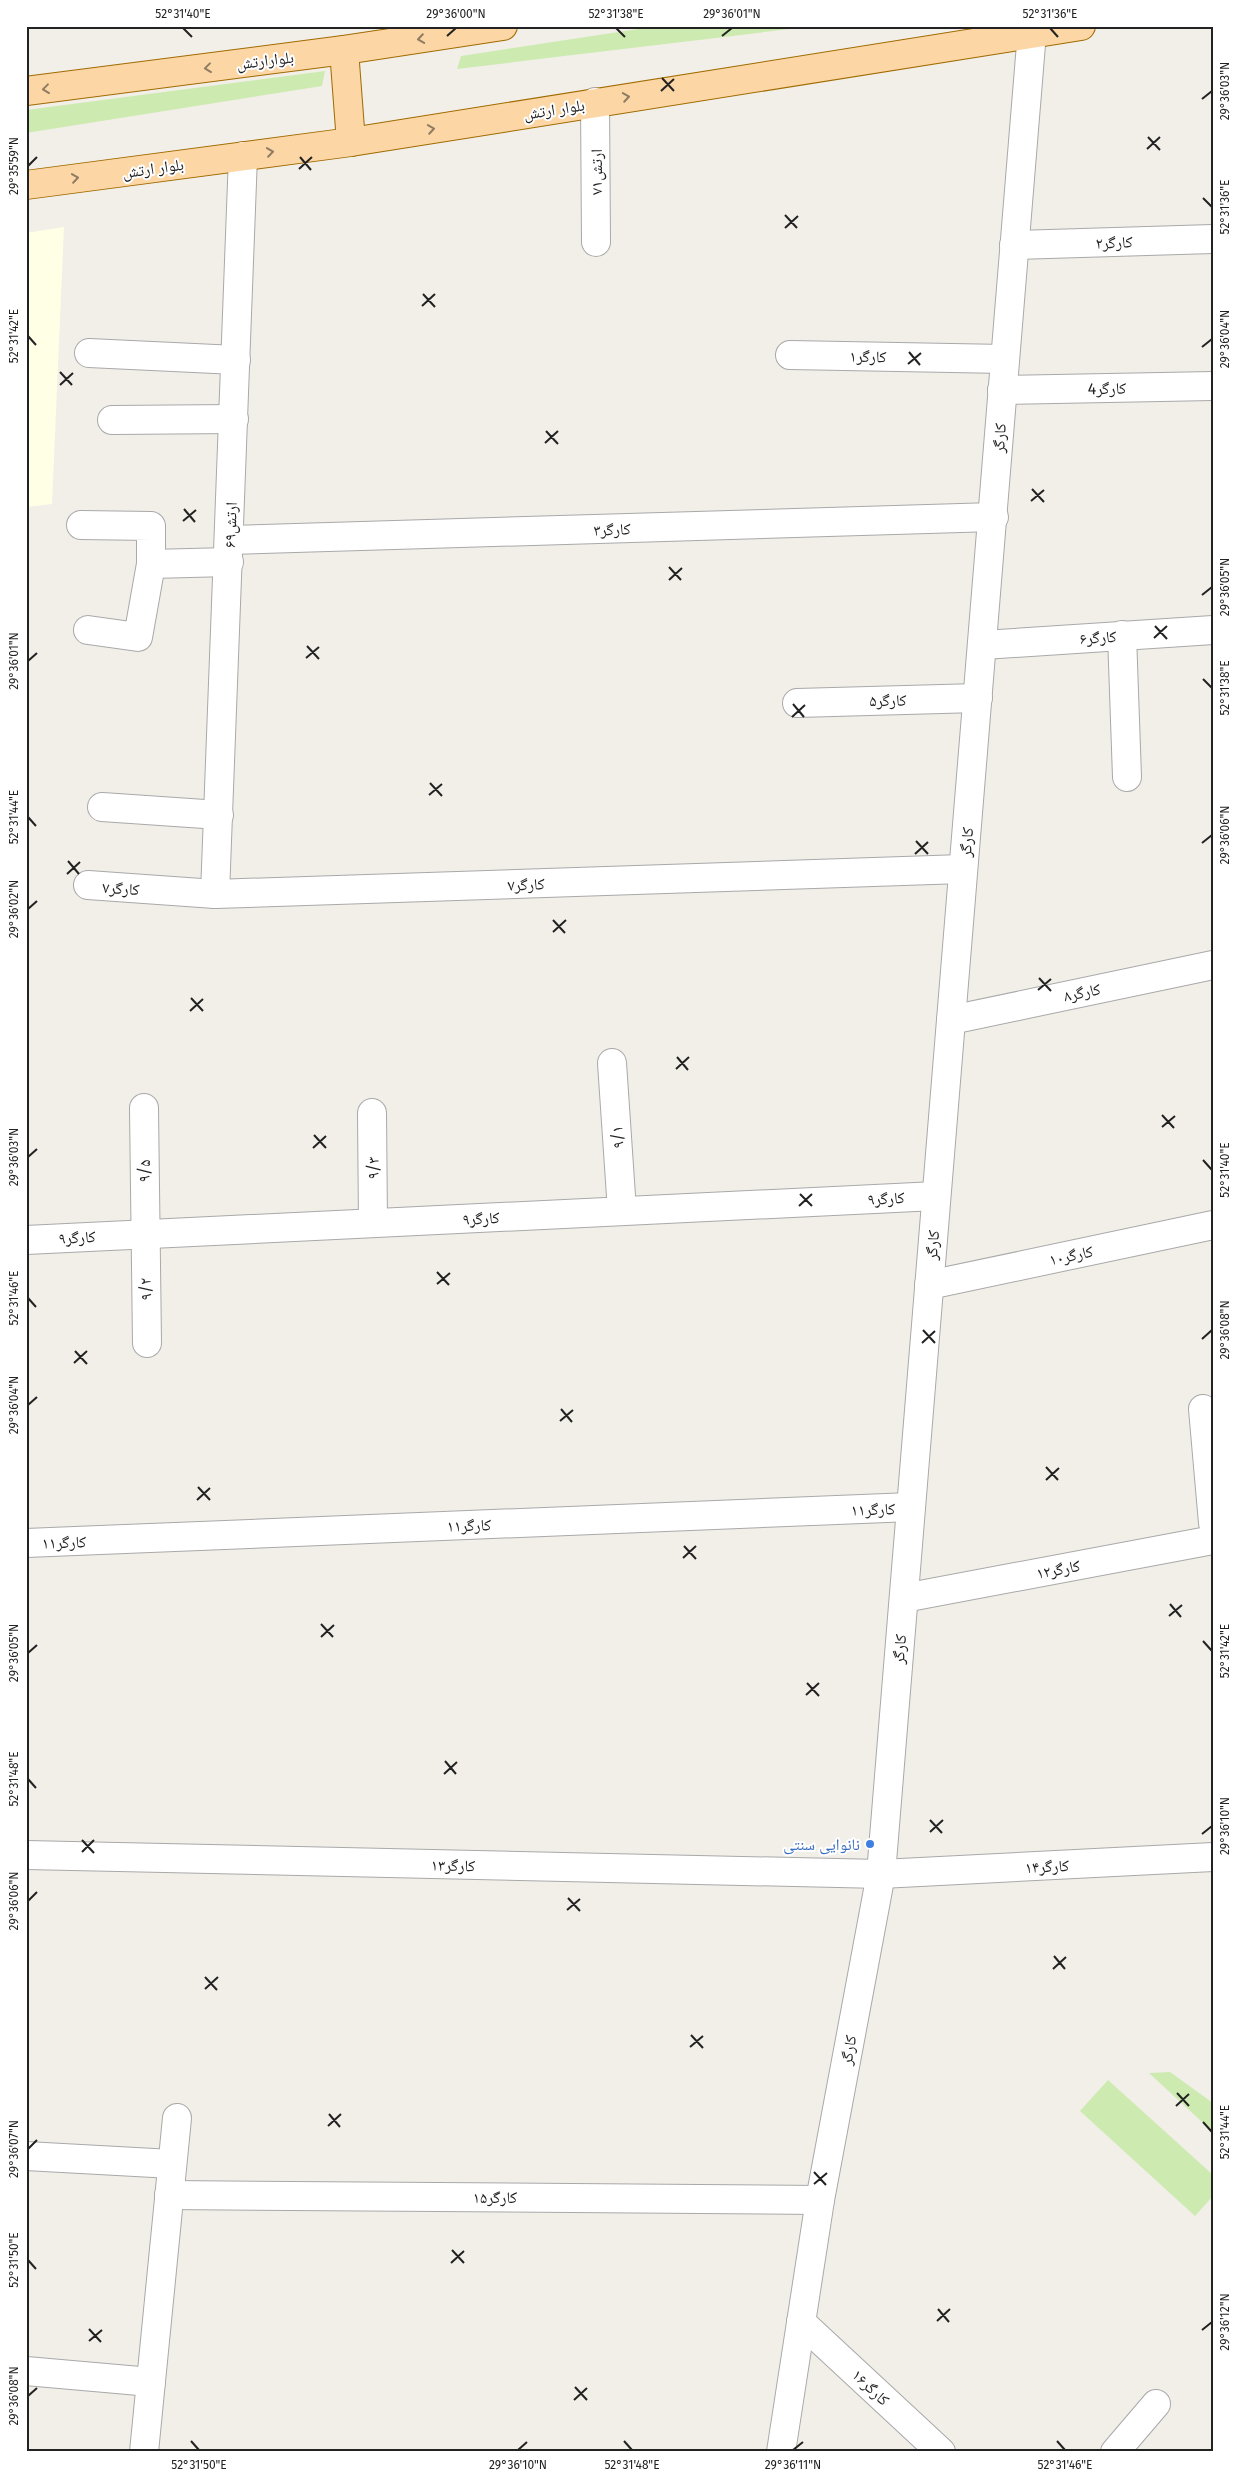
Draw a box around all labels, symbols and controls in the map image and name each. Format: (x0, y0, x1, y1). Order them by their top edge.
text: 52°31'40"E (155, 7, 211, 21)
text: 29°36'00"N (426, 7, 486, 21)
text: 52°31'38"E (588, 7, 644, 21)
text: 29°36'01"N (703, 7, 761, 21)
text: 52°31'36"E (1023, 7, 1077, 21)
one-way arrow (416, 33, 425, 43)
street label: بلوارارتش (235, 48, 295, 74)
one-way arrow (203, 62, 211, 73)
text: 29°36'03"N (1218, 62, 1232, 120)
one-way arrow (42, 83, 51, 93)
one-way arrow (622, 93, 630, 103)
street label: بلوار ارتش (522, 95, 586, 125)
one-way arrow (427, 124, 435, 134)
text: 29°35'59"N (7, 137, 21, 195)
one-way arrow (266, 148, 275, 158)
street label: ارتش۷۱ (587, 149, 607, 195)
street label: بلوار ارتش (121, 155, 185, 183)
one-way arrow (70, 174, 79, 184)
text: 52°31'36"E (1218, 180, 1232, 234)
street label: کارگر۲ (1095, 232, 1133, 253)
text: 52°31'42"E (7, 309, 21, 363)
text: 29°36'04"N (1218, 310, 1232, 368)
street label: کارگر۱ (849, 347, 887, 366)
street label: 4کارگر (1088, 379, 1127, 398)
street label: کارگر (989, 422, 1010, 455)
street label: ارتش۶۹ (220, 502, 242, 548)
street label: کارگر۳ (593, 519, 631, 540)
text: 29°36'05"N (1218, 558, 1232, 616)
street label: کارگر۶ (1079, 627, 1118, 648)
text: 29°36'01"N (7, 632, 21, 690)
text: 52°31'38"E (1218, 660, 1232, 716)
street label: کارگر۵ (869, 691, 907, 710)
text: 52°31'44"E (7, 790, 21, 844)
text: 29°36'06"N (1218, 806, 1232, 864)
street label: کارگر (956, 826, 977, 859)
street label: کارگر۷ (507, 874, 545, 895)
street label: کارگر۷ (102, 878, 141, 899)
text: 29°36'02"N (7, 880, 21, 938)
street label: کارگر۸ (1062, 979, 1103, 1006)
street label: ۹/۱ (607, 1125, 628, 1149)
text: 29°36'03"N (7, 1128, 21, 1186)
text: 52°31'40"E (1218, 1142, 1232, 1198)
street label: ۹/۳ (364, 1157, 383, 1179)
street label: ۹/۵ (135, 1160, 154, 1182)
street label: کارگر۹ (867, 1188, 905, 1209)
street label: کارگر۹ (462, 1208, 500, 1229)
street label: کارگر۹ (58, 1227, 96, 1248)
street label: کارگر (922, 1229, 943, 1262)
street label: کارگر۱۰ (1047, 1242, 1095, 1269)
text: 52°31'46"E (7, 1271, 21, 1325)
street label: ۹/۲ (136, 1277, 155, 1301)
text: 29°36'08"N (1218, 1300, 1232, 1360)
text: 29°36'04"N (7, 1376, 21, 1434)
street label: کارگر۱۱ (851, 1499, 896, 1520)
street label: کارگر۱۱ (447, 1515, 492, 1536)
street label: کارگر۱۱ (42, 1532, 87, 1553)
street label: کارگر۱۲ (1035, 1556, 1082, 1583)
text: 29°36'05"N (7, 1624, 21, 1682)
text: 52°31'42"E (1218, 1624, 1232, 1678)
street label: کارگر (889, 1633, 910, 1666)
text: 52°31'48"E (7, 1751, 21, 1807)
text: 29°36'10"N (1218, 1797, 1232, 1855)
place label: نانوایی سنتی (783, 1835, 860, 1855)
marker: نانوایی سنتی (864, 1838, 876, 1850)
street label: کارگر۱۳ (431, 1856, 476, 1875)
street label: کارگر۱۴ (1024, 1856, 1070, 1877)
text: 29°36'06"N (7, 1872, 21, 1930)
street label: کارگر (836, 2033, 861, 2067)
text: 52°31'44"E (1218, 2105, 1232, 2159)
text: 29°36'07"N (7, 2120, 21, 2178)
street label: کارگر۱۵ (473, 2188, 518, 2207)
text: 52°31'50"E (7, 2232, 21, 2288)
text: 29°36'12"N (1218, 2293, 1232, 2351)
street label: کارگر۱۶ (848, 2365, 894, 2410)
text: 29°36'08"N (7, 2366, 21, 2426)
text: 52°31'50"E (171, 2458, 227, 2472)
text: 29°36'10"N (489, 2458, 547, 2472)
text: 52°31'48"E (604, 2458, 660, 2472)
text: 29°36'11"N (765, 2458, 821, 2472)
text: 52°31'46"E (1038, 2458, 1092, 2472)

